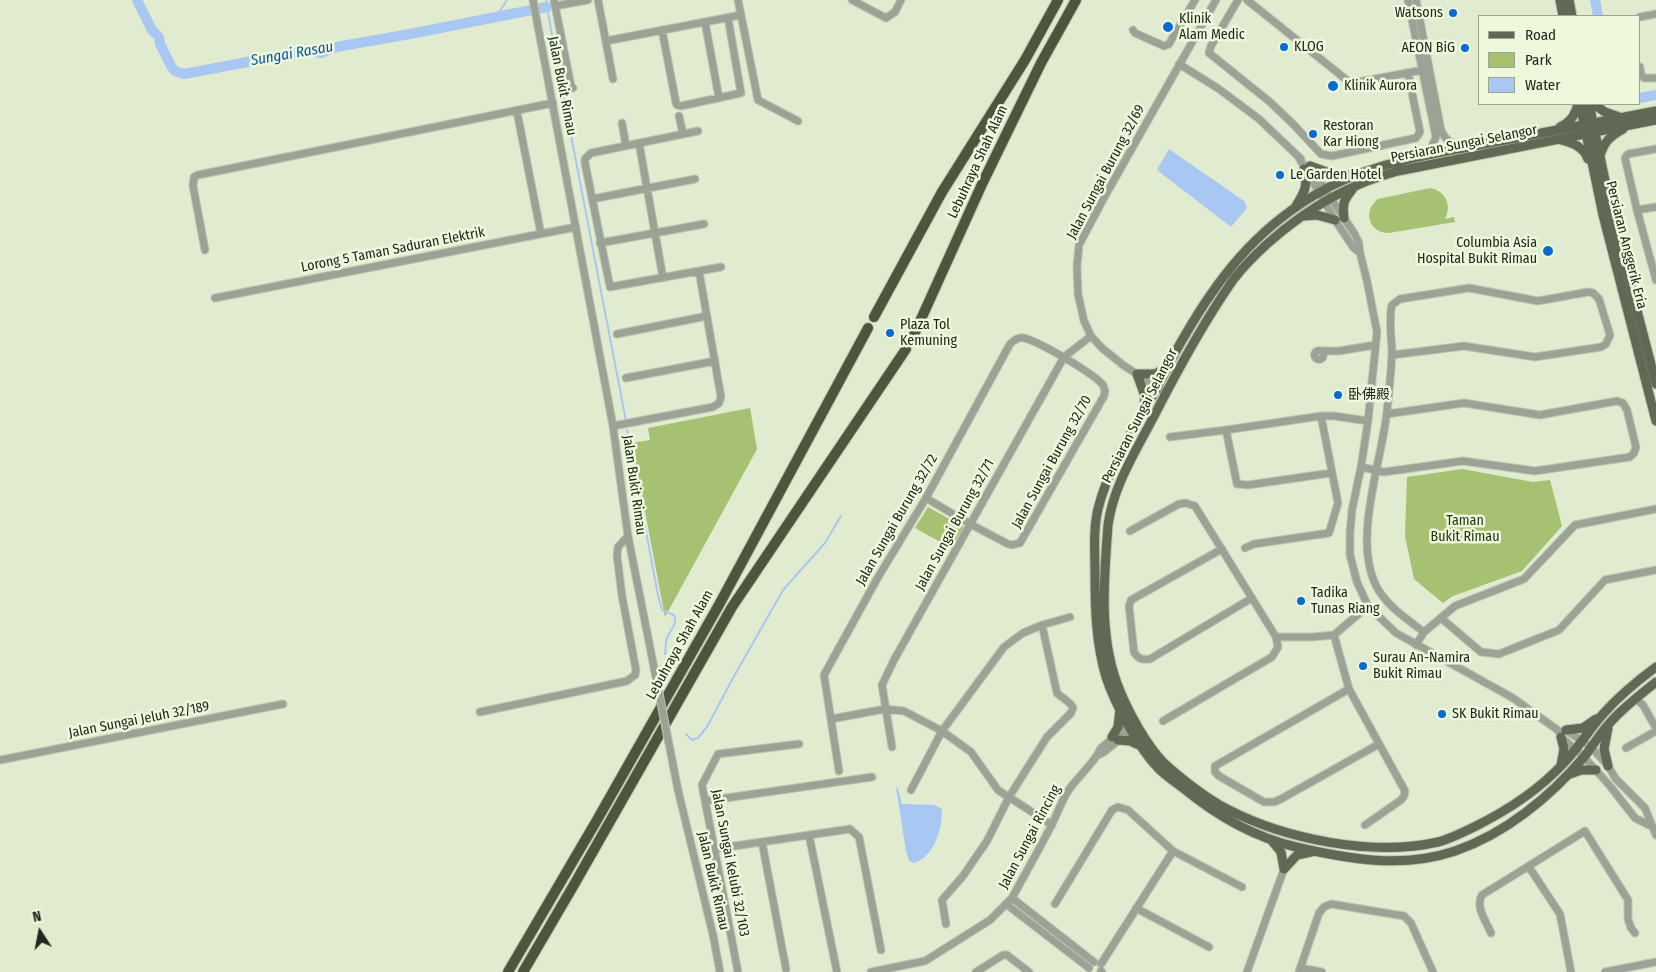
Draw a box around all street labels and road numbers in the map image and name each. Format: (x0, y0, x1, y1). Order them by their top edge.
street label: Jalan Bukit Rimau (544, 35, 580, 137)
street label: Jalan Sungai Burung 32/69 (1063, 102, 1149, 242)
street label: Lebuhraya Shah Alam (944, 103, 1012, 221)
street label: Persiaran Sungai Selangor (1389, 122, 1539, 166)
street label: Persiaran Anggerik Eria (1602, 179, 1650, 311)
street label: Lorong 5 Taman Saduran Elektrik (300, 224, 486, 276)
street label: Persiaran Sungai Selangor (1099, 346, 1181, 486)
street label: Jalan Sungai Burung 32/70 (1008, 393, 1096, 531)
street label: Jalan Bukit Rimau (619, 434, 649, 536)
street label: Jalan Sungai Burung 32/72 (853, 452, 941, 588)
street label: Jalan Sungai Burung 32/71 (912, 456, 998, 594)
street label: Lebuhraya Shah Alam (643, 587, 717, 703)
street label: Jalan Sungai Jeluh 32/189 (67, 698, 211, 742)
street label: Jalan Sungai Rincing (996, 782, 1064, 892)
street label: Jalan Sungai Kelubi 32/103 (707, 788, 753, 938)
street label: Jalan Bukit Rimau (693, 830, 733, 932)

